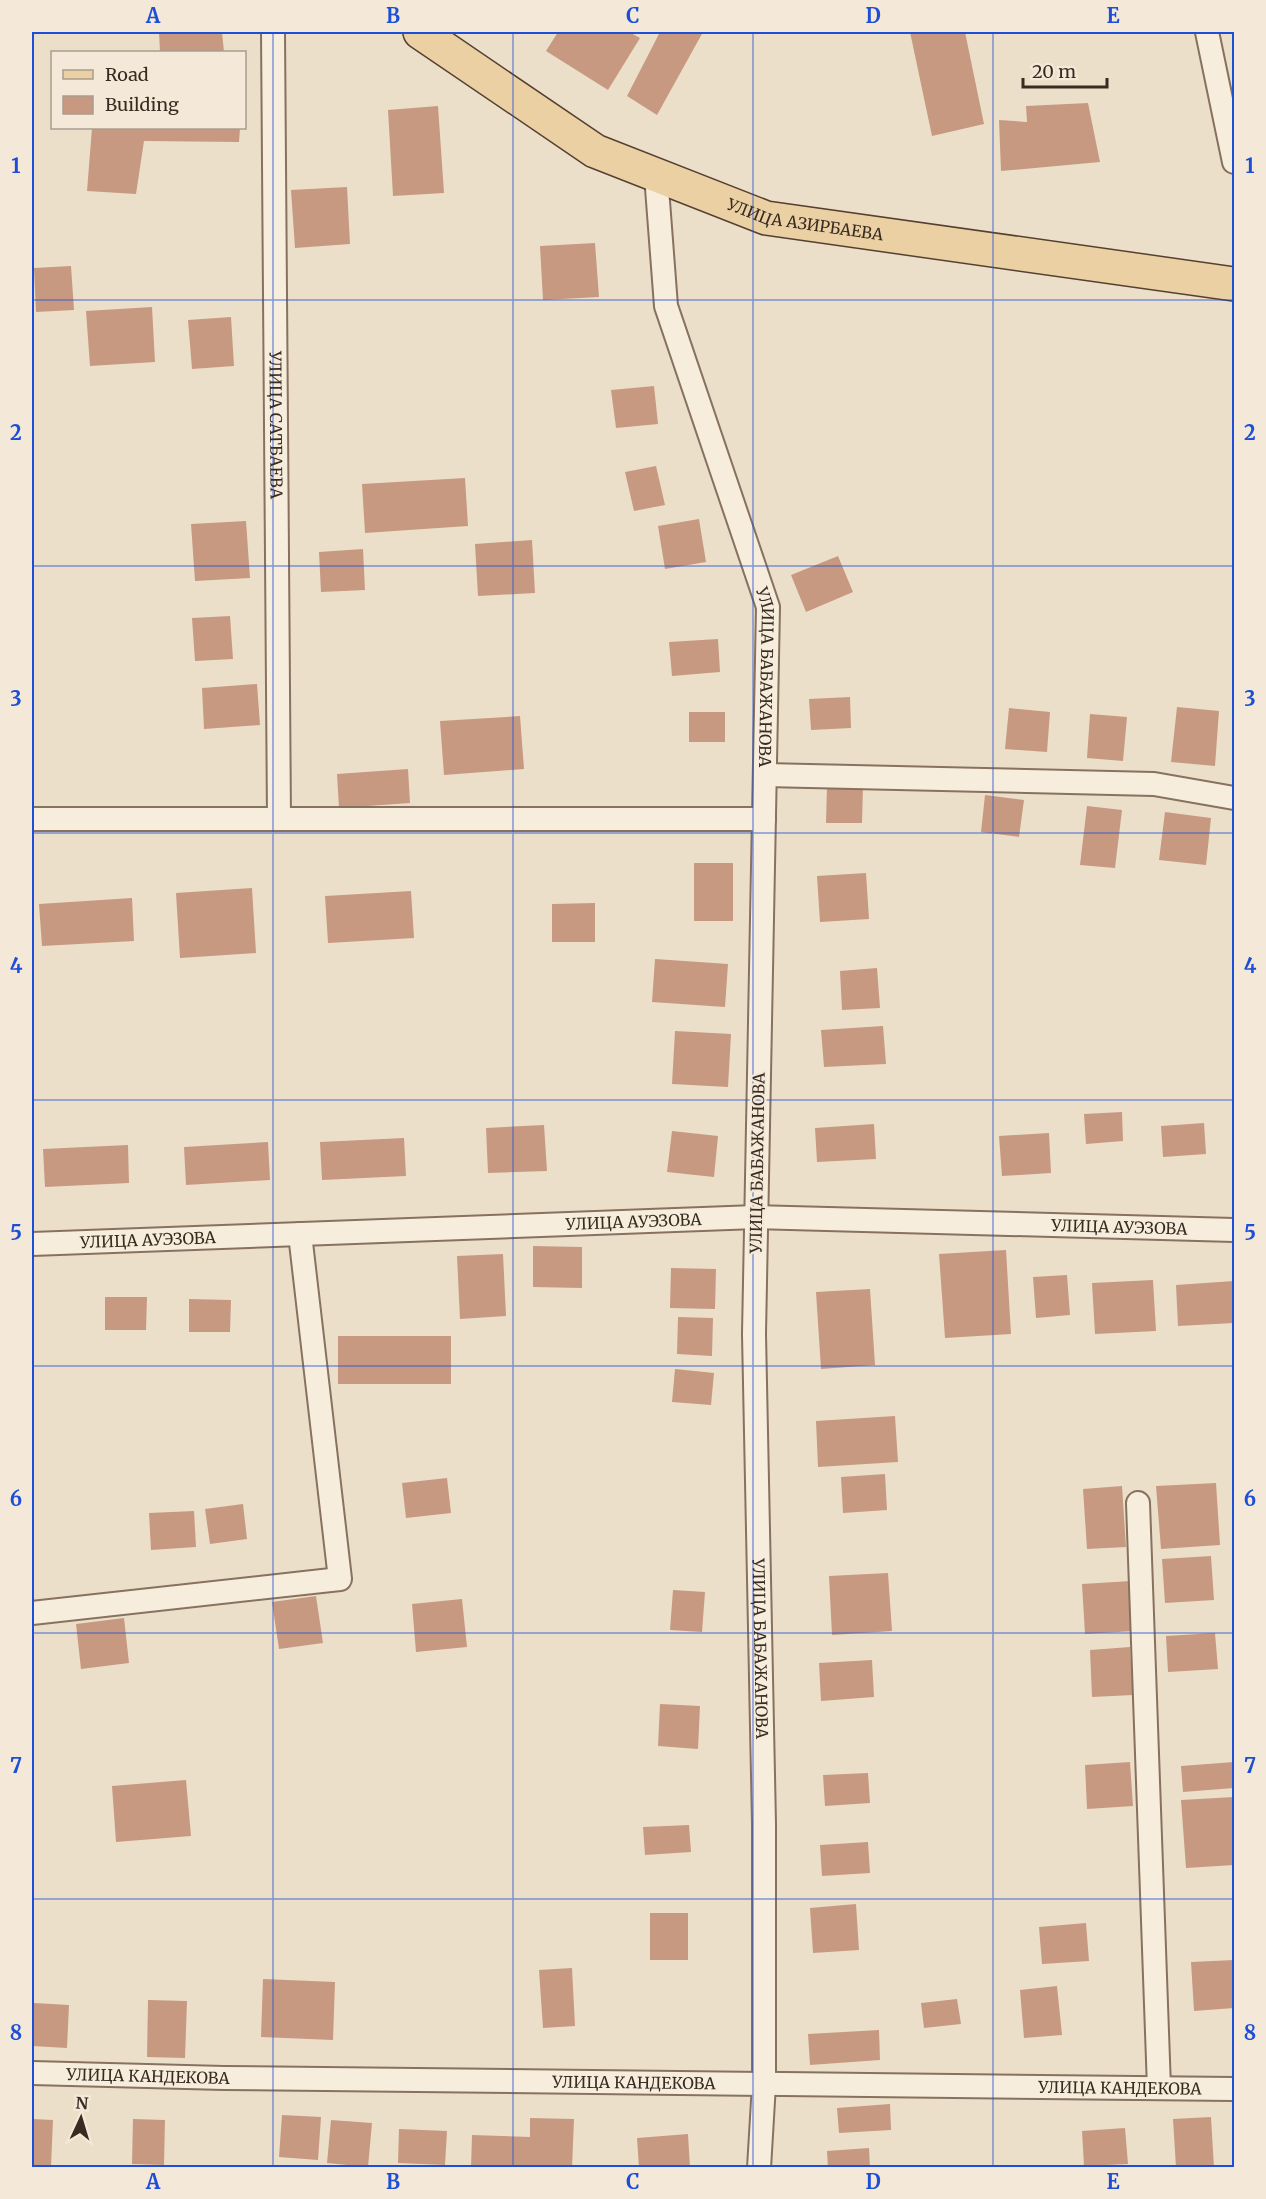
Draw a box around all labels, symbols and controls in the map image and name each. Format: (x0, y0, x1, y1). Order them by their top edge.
text: A (145, 3, 161, 28)
text: B (386, 3, 400, 28)
text: C (626, 3, 640, 28)
text: D (865, 3, 881, 28)
text: E (1106, 3, 1120, 28)
legend (51, 51, 246, 129)
scale bar (1023, 51, 1107, 89)
text: 20 m (1032, 60, 1076, 83)
text: Road (105, 63, 149, 86)
text: Building (105, 93, 179, 116)
text: 1 (11, 153, 21, 178)
text: 1 (1245, 153, 1255, 178)
street label: УЛИЦА АЗИРБАЕВА (723, 193, 885, 245)
street label: УЛИЦА САТБАЕВА (265, 350, 287, 500)
text: 2 (10, 420, 22, 445)
text: 2 (1244, 420, 1256, 445)
street label: УЛИЦА БАБАЖАНОВА (752, 583, 778, 768)
text: 3 (10, 686, 22, 711)
text: 3 (1244, 686, 1256, 711)
text: 4 (10, 953, 23, 978)
text: 4 (1244, 953, 1257, 978)
street label: УЛИЦА БАБАЖАНОВА (745, 1072, 769, 1254)
street label: УЛИЦА АУЭЗОВА (564, 1209, 703, 1234)
street label: УЛИЦА АУЭЗОВА (1050, 1215, 1188, 1239)
text: 5 (10, 1220, 22, 1245)
text: 5 (1244, 1220, 1256, 1245)
street label: УЛИЦА АУЭЗОВА (79, 1227, 217, 1252)
text: 6 (10, 1486, 22, 1511)
text: 6 (1244, 1486, 1256, 1511)
street label: УЛИЦА БАБАЖАНОВА (749, 1557, 772, 1740)
text: 7 (10, 1753, 22, 1778)
text: 7 (1244, 1753, 1256, 1778)
text: 8 (10, 2020, 22, 2045)
text: 8 (1244, 2020, 1256, 2045)
street label: УЛИЦА КАНДЕКОВА (65, 2064, 231, 2088)
street label: УЛИЦА КАНДЕКОВА (551, 2072, 716, 2093)
street label: УЛИЦА КАНДЕКОВА (1037, 2077, 1202, 2099)
north arrow (51, 2088, 111, 2148)
text: N (75, 2093, 89, 2113)
text: A (145, 2169, 161, 2194)
text: B (386, 2169, 400, 2194)
text: C (626, 2169, 640, 2194)
text: D (865, 2169, 881, 2194)
text: E (1106, 2169, 1120, 2194)

